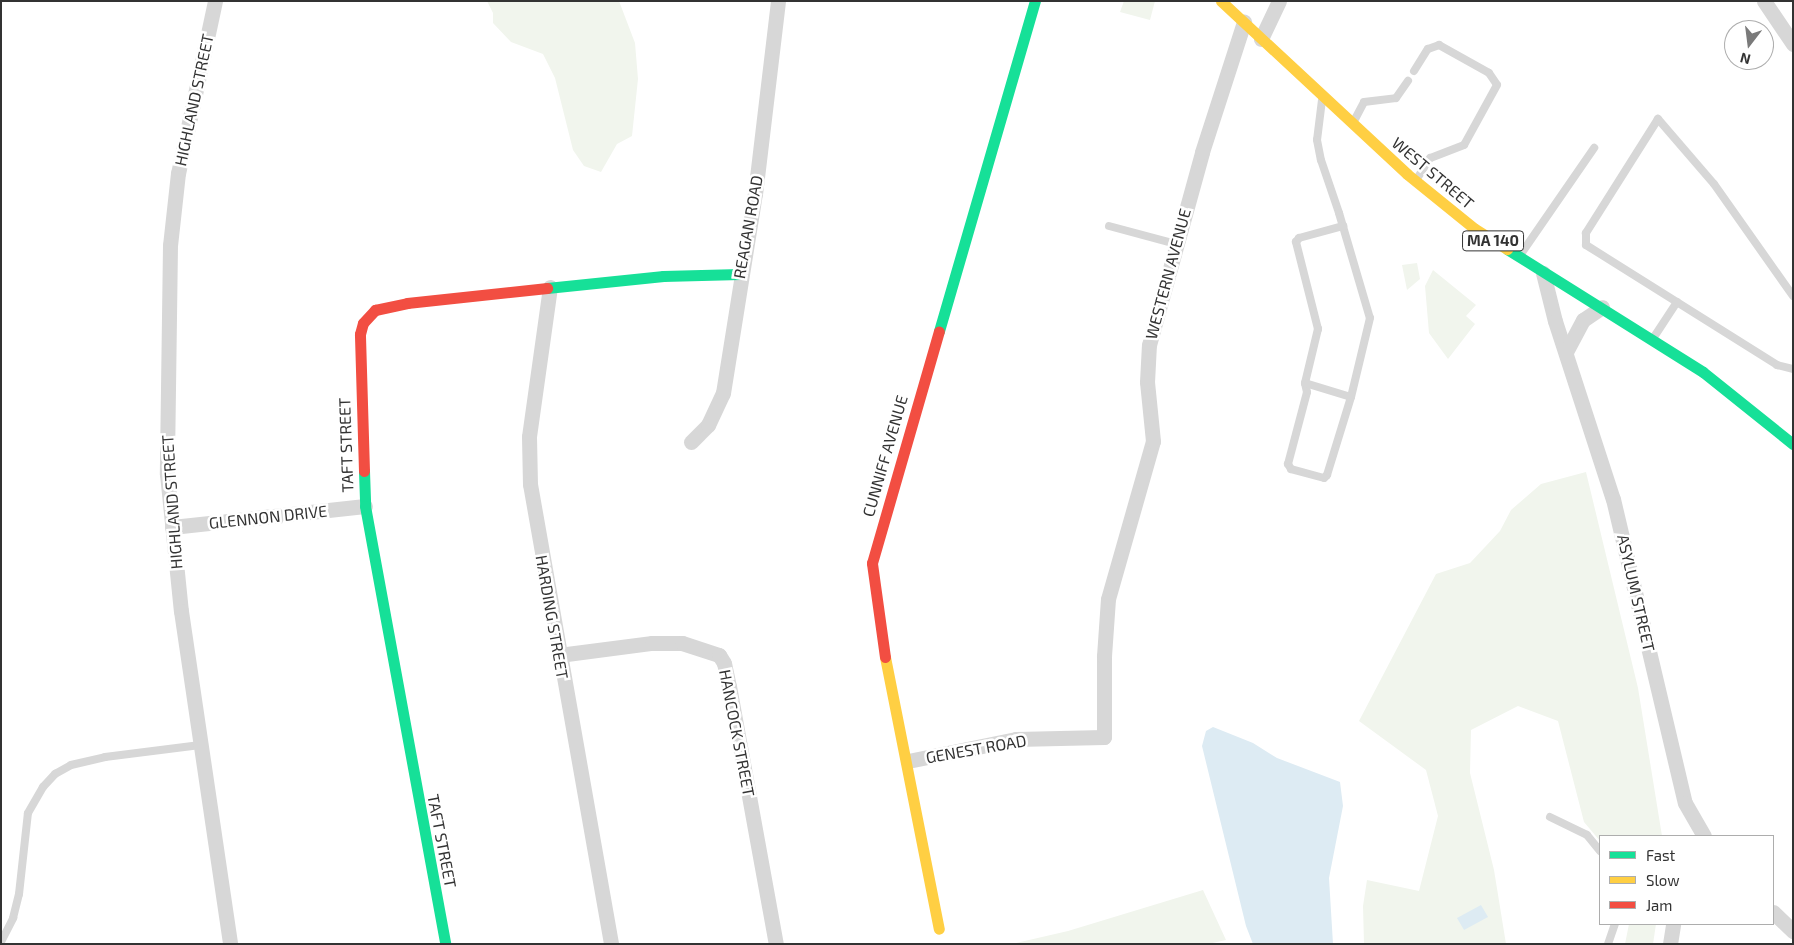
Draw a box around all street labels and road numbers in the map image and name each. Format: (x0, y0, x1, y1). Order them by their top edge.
street label: HIGHLAND STREET (171, 32, 217, 168)
street label: WEST STREET (1388, 133, 1478, 213)
street label: REAGAN ROAD (729, 174, 767, 280)
street label: WESTERN AVENUE (1141, 206, 1195, 342)
road number: MA 140 (1462, 228, 1524, 254)
street label: CUNNIFF AVENUE (858, 393, 912, 519)
street label: TAFT STREET (335, 397, 357, 493)
street label: HIGHLAND STREET (158, 434, 186, 570)
street label: GLENNON DRIVE (208, 501, 328, 533)
street label: ASYLUM STREET (1613, 533, 1659, 653)
street label: HARDING STREET (532, 553, 572, 681)
street label: HANCOCK STREET (715, 668, 759, 798)
street label: GENEST ROAD (924, 731, 1028, 767)
street label: TAFT STREET (423, 792, 461, 890)

